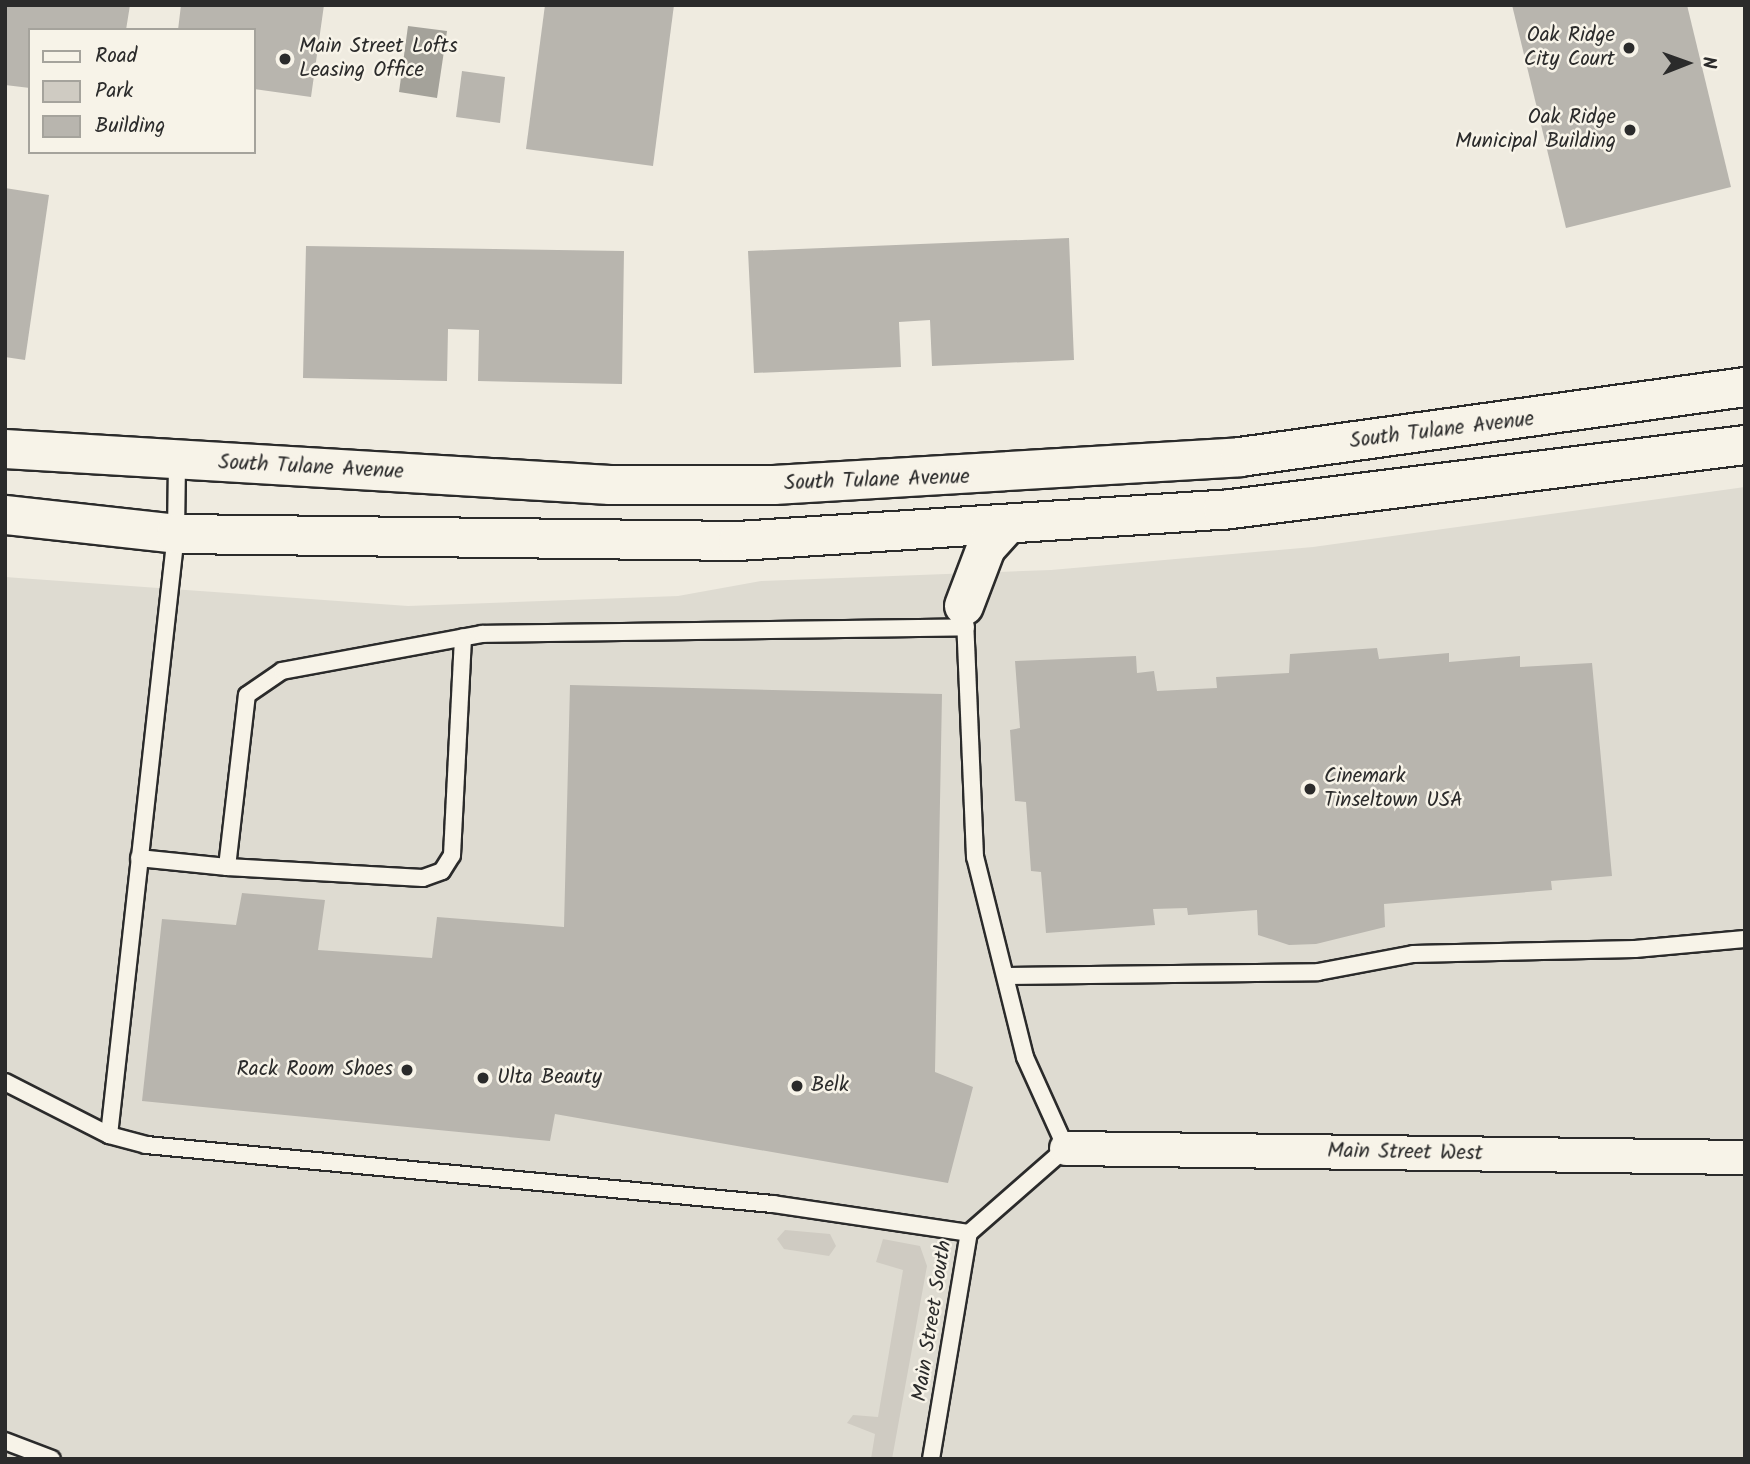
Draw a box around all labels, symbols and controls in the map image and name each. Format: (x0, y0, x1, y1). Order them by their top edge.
place label: Oak Ridge City Court (1524, 23, 1615, 73)
legend (28, 28, 256, 154)
north arrow (1652, 28, 1722, 98)
place label: Main Street Lofts Leasing Office (299, 34, 458, 84)
text: Road (95, 40, 137, 73)
marker: Oak Ridge City Court (1621, 40, 1637, 56)
marker: Main Street Lofts Leasing Office (277, 51, 293, 67)
text: N (1693, 56, 1723, 69)
text: Park (95, 75, 133, 108)
place label: Oak Ridge Municipal Building (1455, 105, 1616, 155)
text: Building (95, 110, 165, 143)
marker: Oak Ridge Municipal Building (1622, 122, 1638, 138)
street label: South Tulane Avenue (1348, 407, 1536, 455)
street label: South Tulane Avenue (218, 451, 404, 485)
street label: South Tulane Avenue (784, 465, 970, 497)
place label: Cinemark Tinseltown USA (1324, 764, 1463, 814)
marker: Cinemark Tinseltown USA (1302, 781, 1318, 797)
place label: Rack Room Shoes (237, 1057, 393, 1083)
marker: Rack Room Shoes (399, 1062, 415, 1078)
place label: Ulta Beauty (497, 1065, 602, 1091)
marker: Ulta Beauty (475, 1070, 491, 1086)
place label: Belk (811, 1073, 849, 1099)
marker: Belk (789, 1078, 805, 1094)
street label: Main Street West (1327, 1139, 1483, 1167)
street label: Main Street South (908, 1239, 958, 1403)

